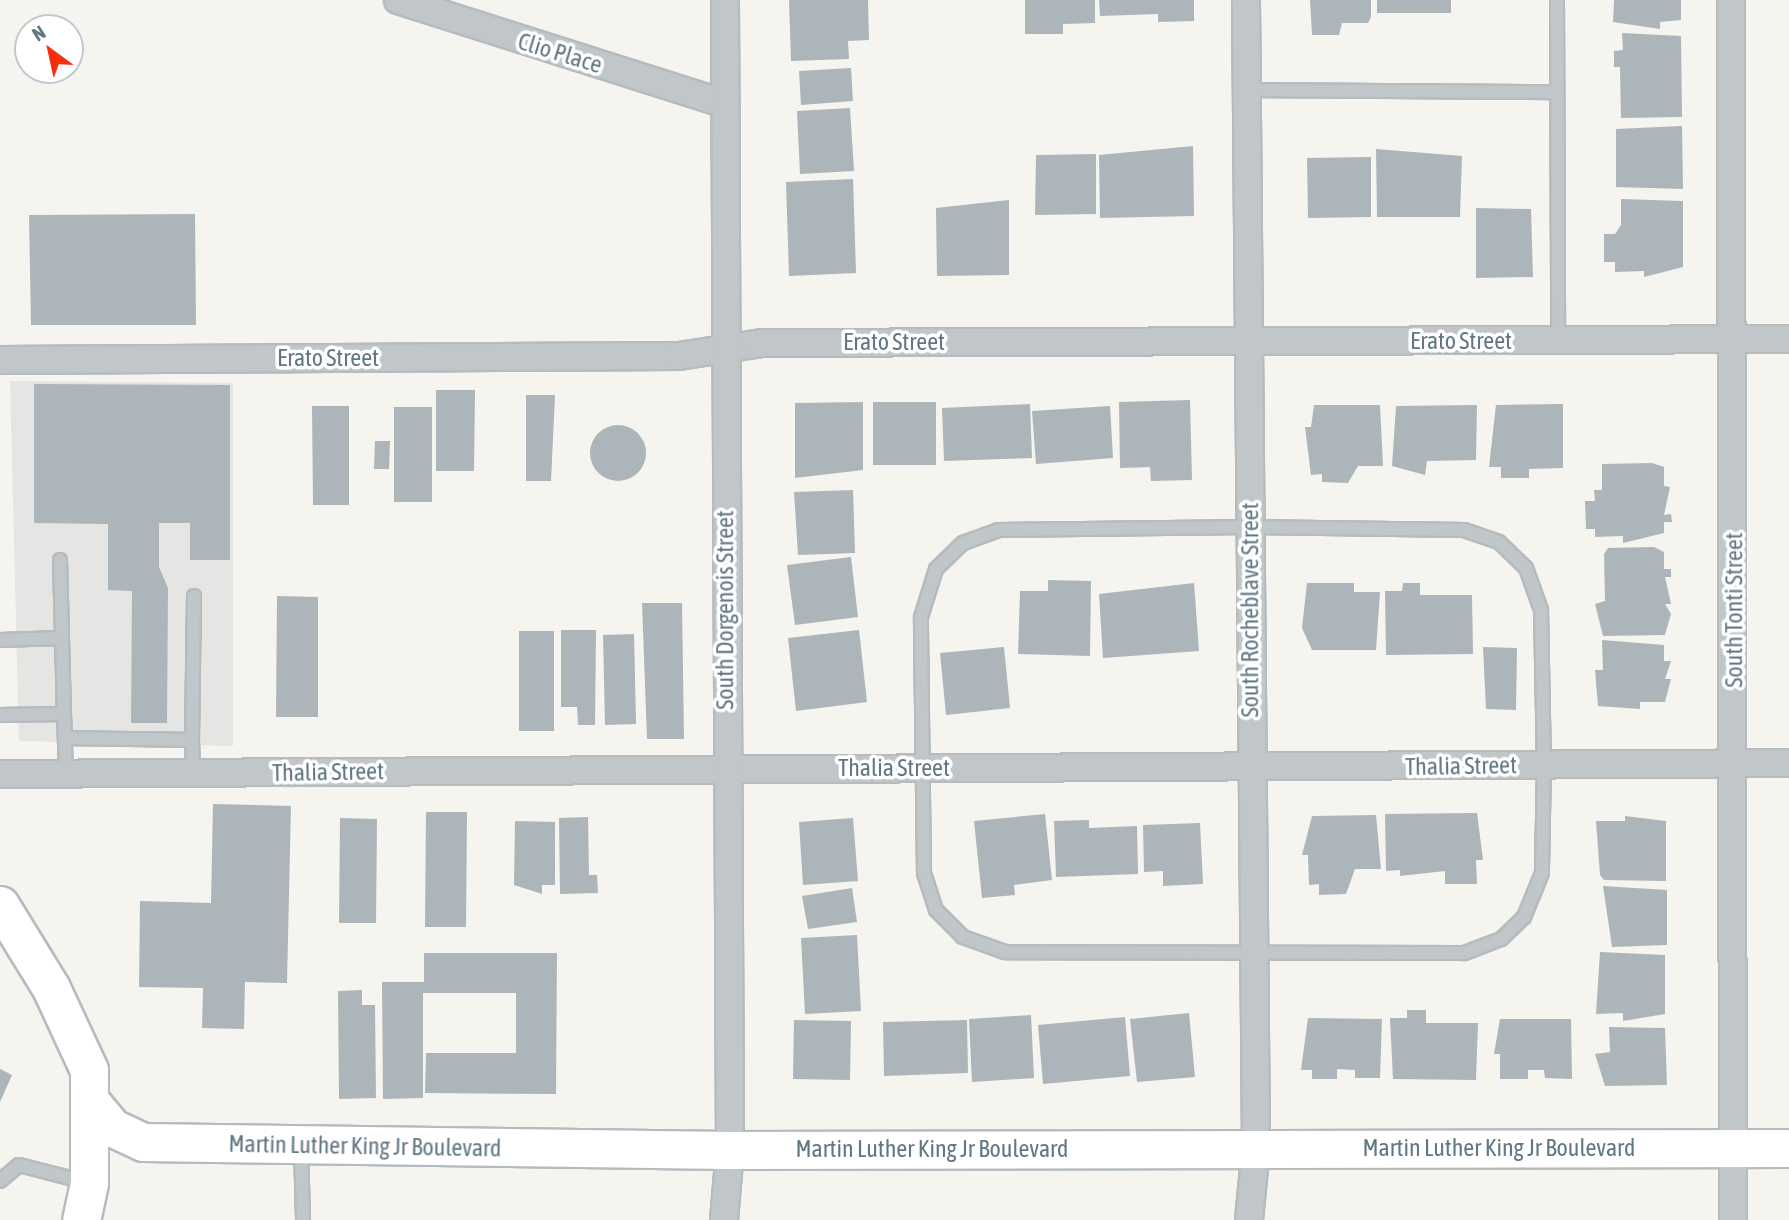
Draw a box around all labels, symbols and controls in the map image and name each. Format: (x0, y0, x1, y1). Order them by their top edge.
north arrow (14, 14, 84, 84)
text: N (28, 21, 49, 45)
street label: Clio Place (515, 27, 605, 79)
street label: Erato Street (1410, 327, 1512, 355)
street label: Erato Street (843, 328, 945, 356)
street label: Erato Street (277, 344, 379, 372)
street label: South Rocheblave Street (1236, 503, 1264, 717)
street label: South Dorgenois Street (711, 510, 739, 710)
street label: South Tonti Street (1720, 532, 1748, 688)
street label: Thalia Street (1405, 751, 1517, 781)
street label: Thalia Street (838, 754, 950, 782)
street label: Thalia Street (272, 757, 384, 787)
street label: Martin Luther King Jr Boulevard (228, 1129, 502, 1163)
street label: Martin Luther King Jr Boulevard (1363, 1134, 1635, 1162)
street label: Martin Luther King Jr Boulevard (796, 1135, 1068, 1163)

